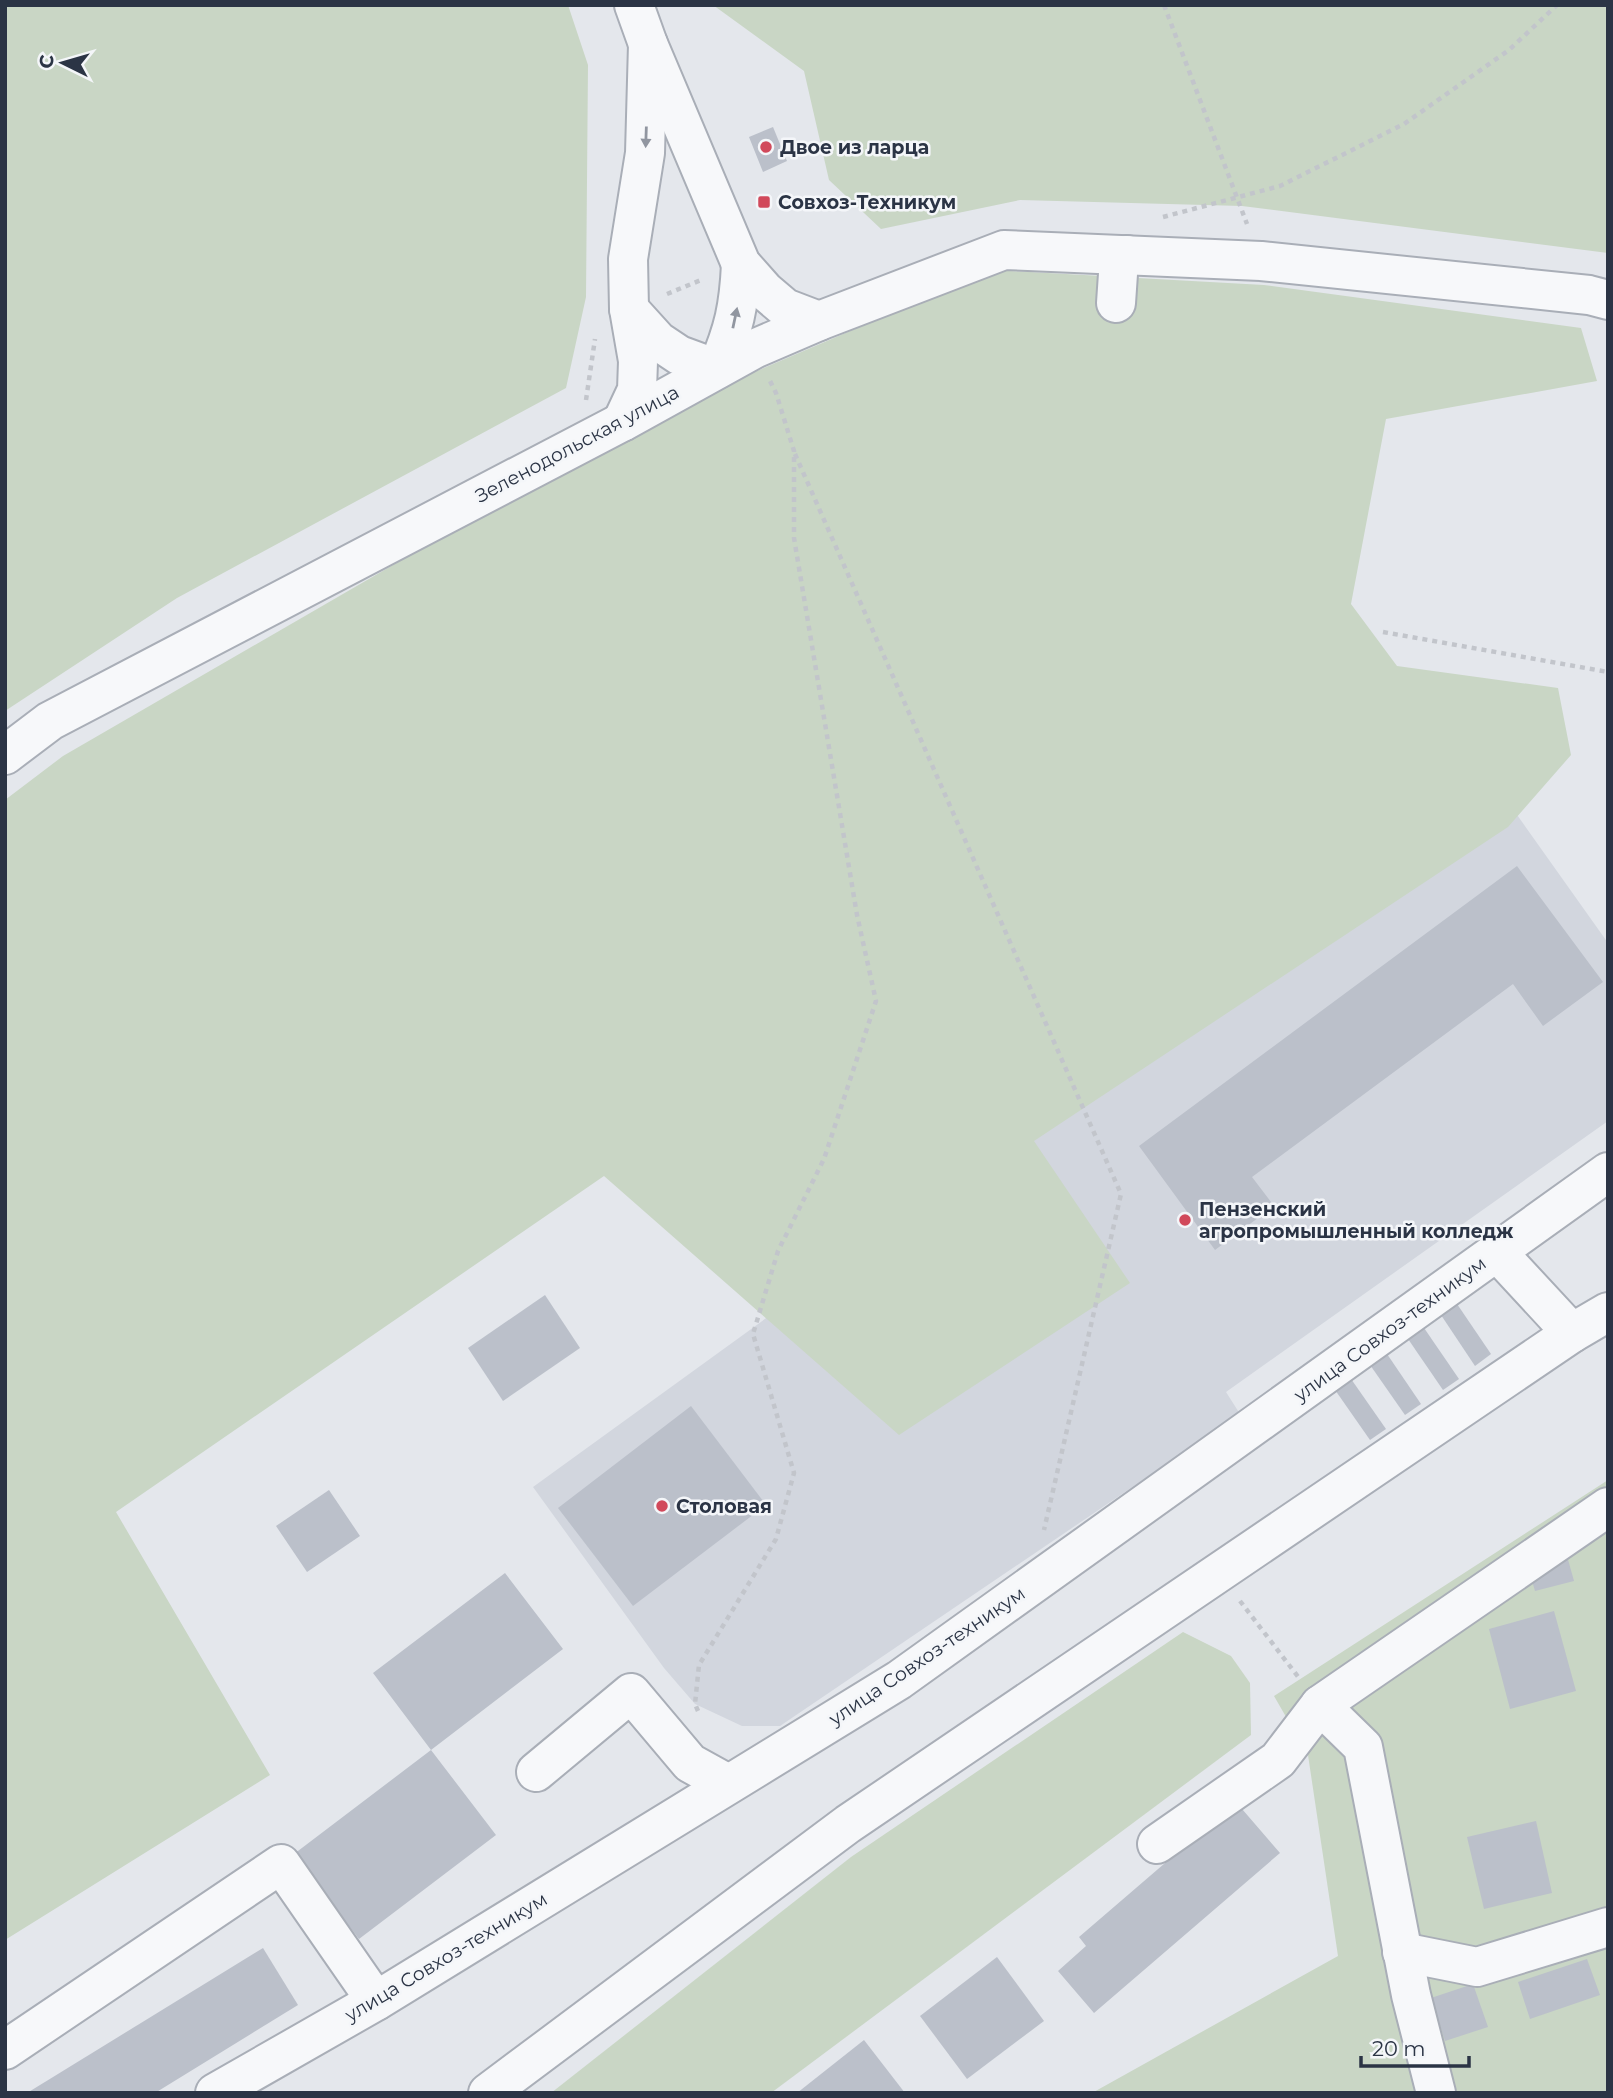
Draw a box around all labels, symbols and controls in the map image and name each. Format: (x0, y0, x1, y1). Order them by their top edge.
north arrow (28, 28, 98, 98)
text: С (35, 53, 59, 69)
one-way arrow (640, 126, 651, 148)
place label: Двое из ларца (780, 136, 929, 159)
marker: Двое из ларца (758, 139, 774, 155)
place label: Совхоз-Техникум (778, 191, 956, 214)
marker: Совхоз-Техникум (756, 194, 772, 210)
one-way arrow (730, 307, 741, 329)
street label: Зеленодольская улица (471, 380, 683, 508)
place label: Пензенский агропромышленный колледж (1199, 1198, 1514, 1243)
marker: Пензенский агропромышленный колледж (1177, 1212, 1193, 1228)
street label: улица Совхоз-техникум (1289, 1252, 1491, 1407)
place label: Столовая (676, 1495, 772, 1518)
marker: Столовая (654, 1498, 670, 1514)
street label: улица Совхоз-техникум (824, 1582, 1030, 1731)
street label: улица Совхоз-техникум (340, 1887, 551, 2027)
scale bar (1361, 2024, 1470, 2068)
text: 20 m (1372, 2036, 1426, 2061)

